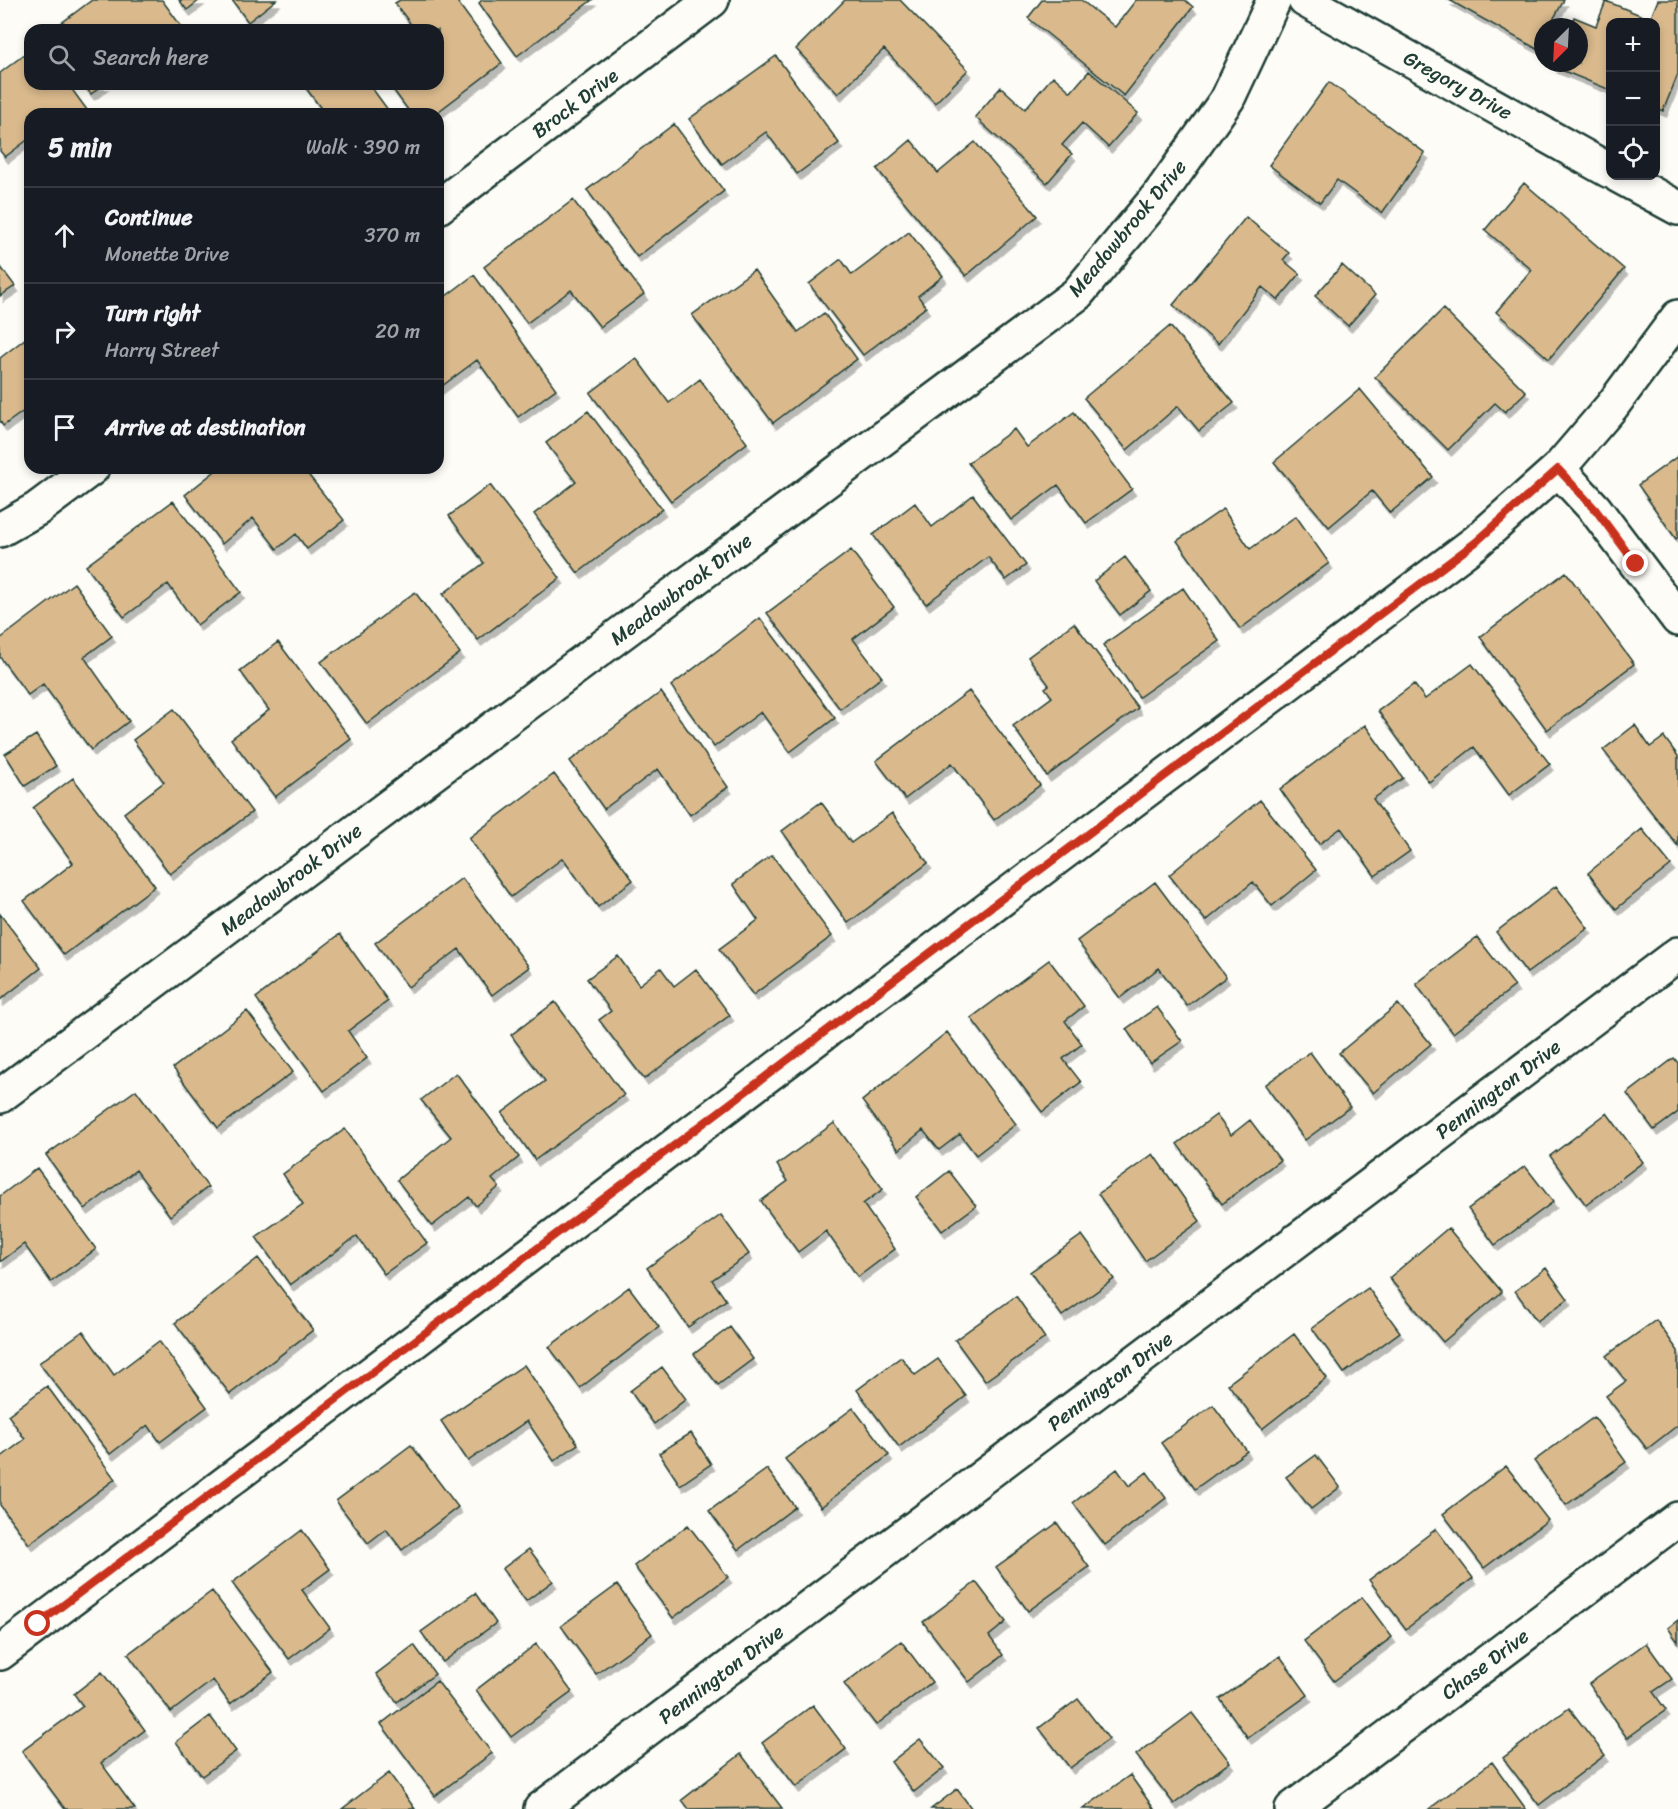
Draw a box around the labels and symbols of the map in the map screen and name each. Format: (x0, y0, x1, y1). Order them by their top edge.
north arrow (1534, 18, 1588, 72)
street label: Gregory Drive (1397, 41, 1519, 130)
street label: Brock Drive (524, 59, 627, 148)
street label: Meadowbrook Drive (1059, 152, 1196, 305)
street label: Meadowbrook Drive (602, 524, 760, 655)
route end (1622, 550, 1648, 576)
street label: Meadowbrook Drive (212, 814, 370, 945)
street label: Pennington Drive (1428, 1030, 1569, 1149)
street label: Pennington Drive (1040, 1322, 1181, 1441)
route start (24, 1610, 50, 1636)
street label: Pennington Drive (651, 1615, 792, 1734)
street label: Chase Drive (1434, 1619, 1537, 1709)

